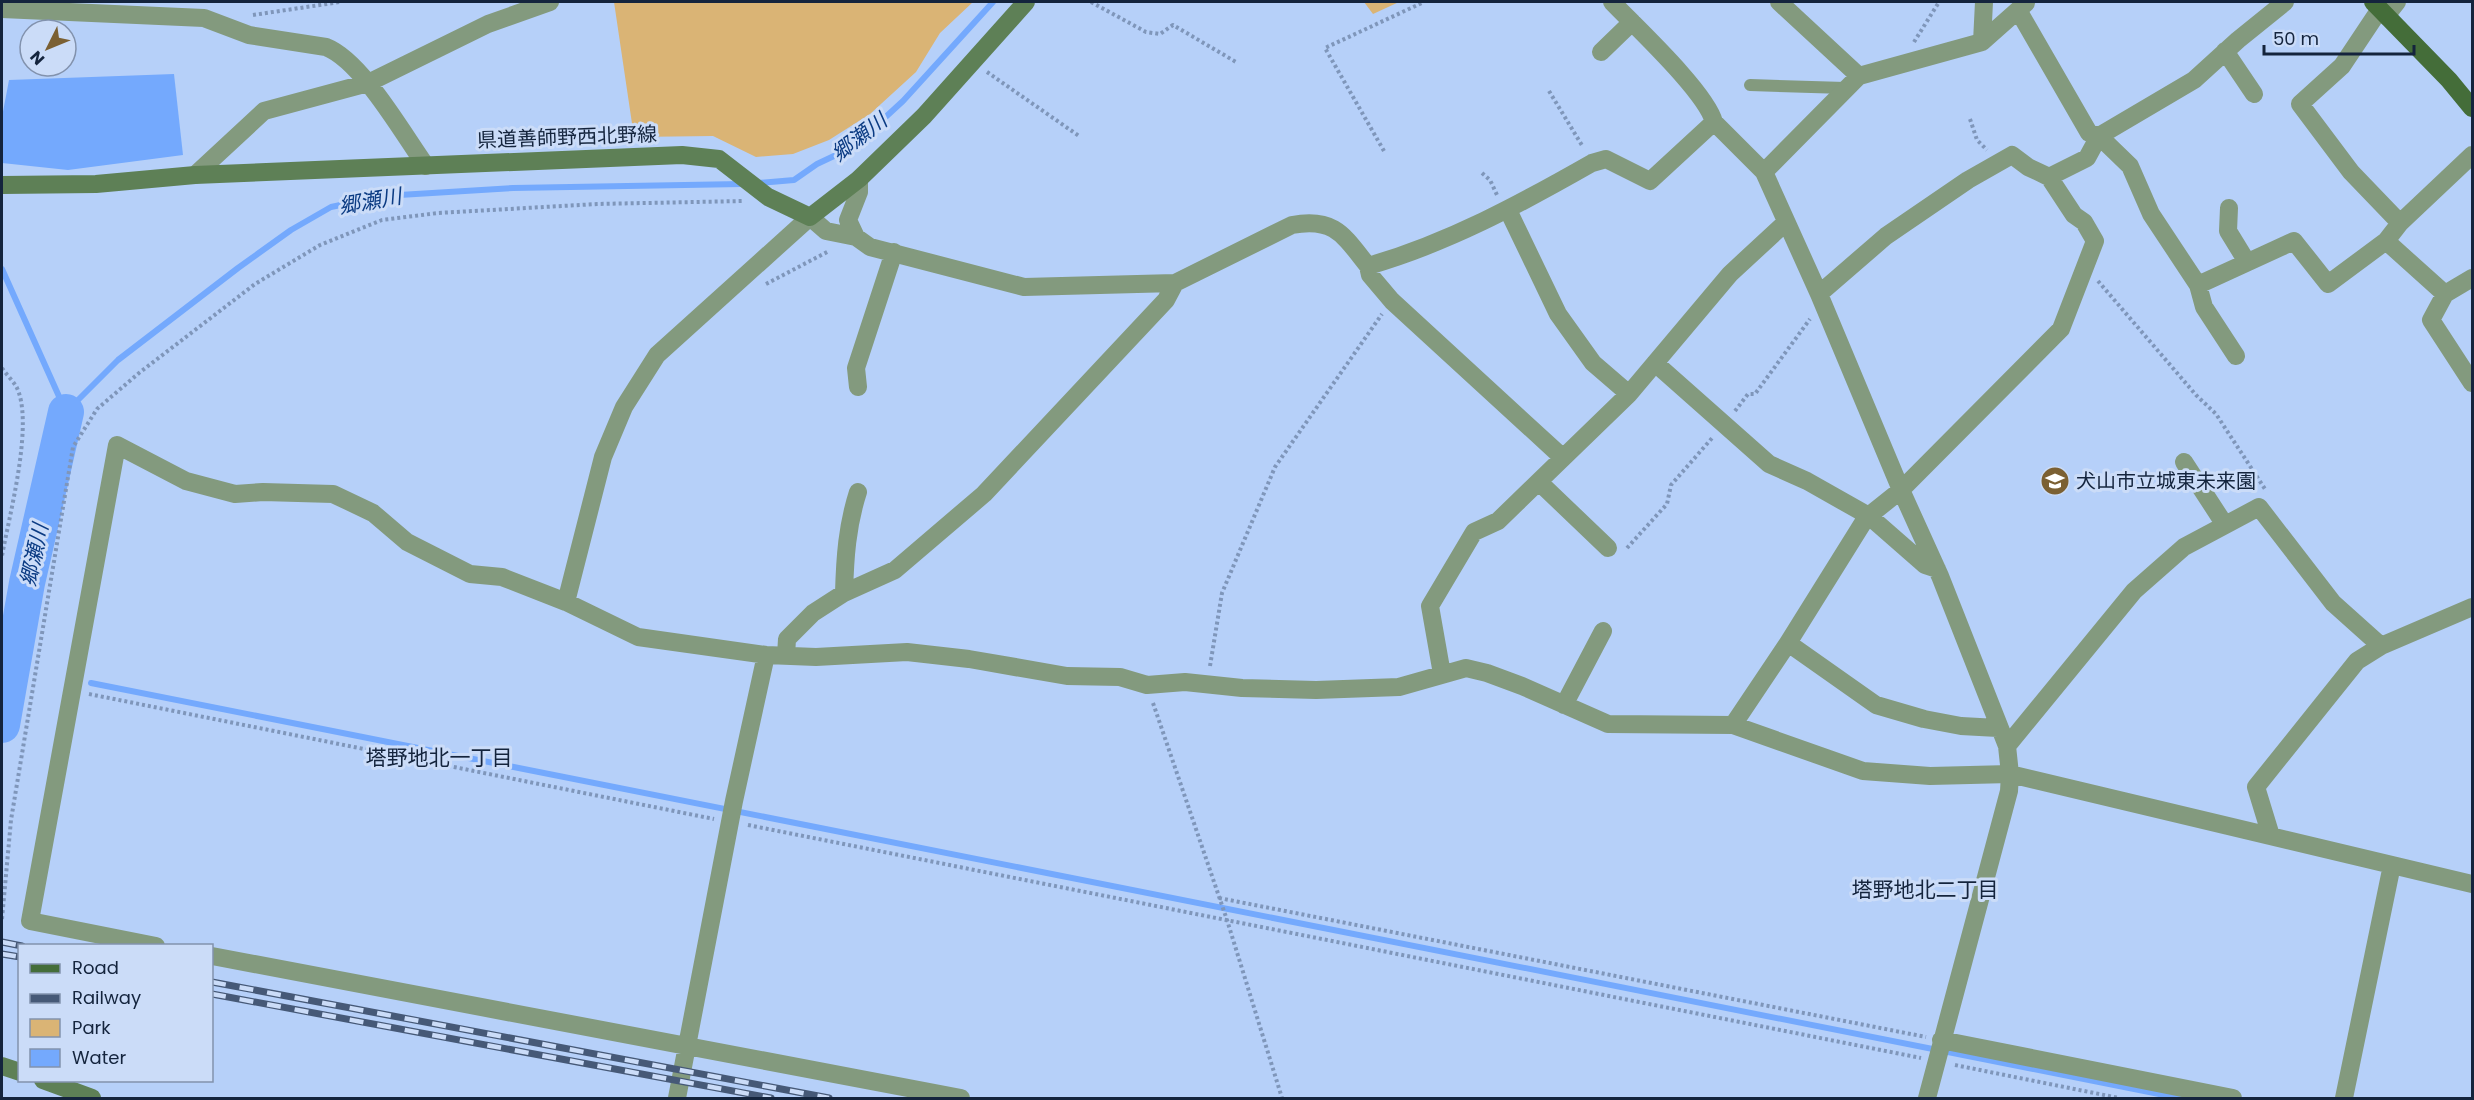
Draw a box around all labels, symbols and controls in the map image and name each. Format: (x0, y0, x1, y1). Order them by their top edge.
north arrow (18, 18, 78, 78)
scale bar (2264, 18, 2414, 56)
text: 50 m (2273, 26, 2319, 51)
text: N (25, 46, 50, 70)
water label: 郷瀬川 (825, 105, 894, 168)
street label: 県道善師野西北野線 (477, 120, 657, 154)
water label: 郷瀬川 (336, 181, 406, 221)
school or university icon: 犬山市立城東未来園 (2039, 465, 2071, 497)
place label: 犬山市立城東未来園 (2076, 467, 2256, 495)
water label: 郷瀬川 (13, 519, 55, 589)
district label: 塔野地北一丁目 (366, 743, 513, 772)
district label: 塔野地北二丁目 (1852, 875, 1999, 904)
legend (18, 944, 213, 1082)
text: Road (72, 955, 119, 980)
text: Railway (72, 985, 141, 1010)
text: Park (72, 1015, 111, 1040)
text: Water (72, 1045, 126, 1070)

